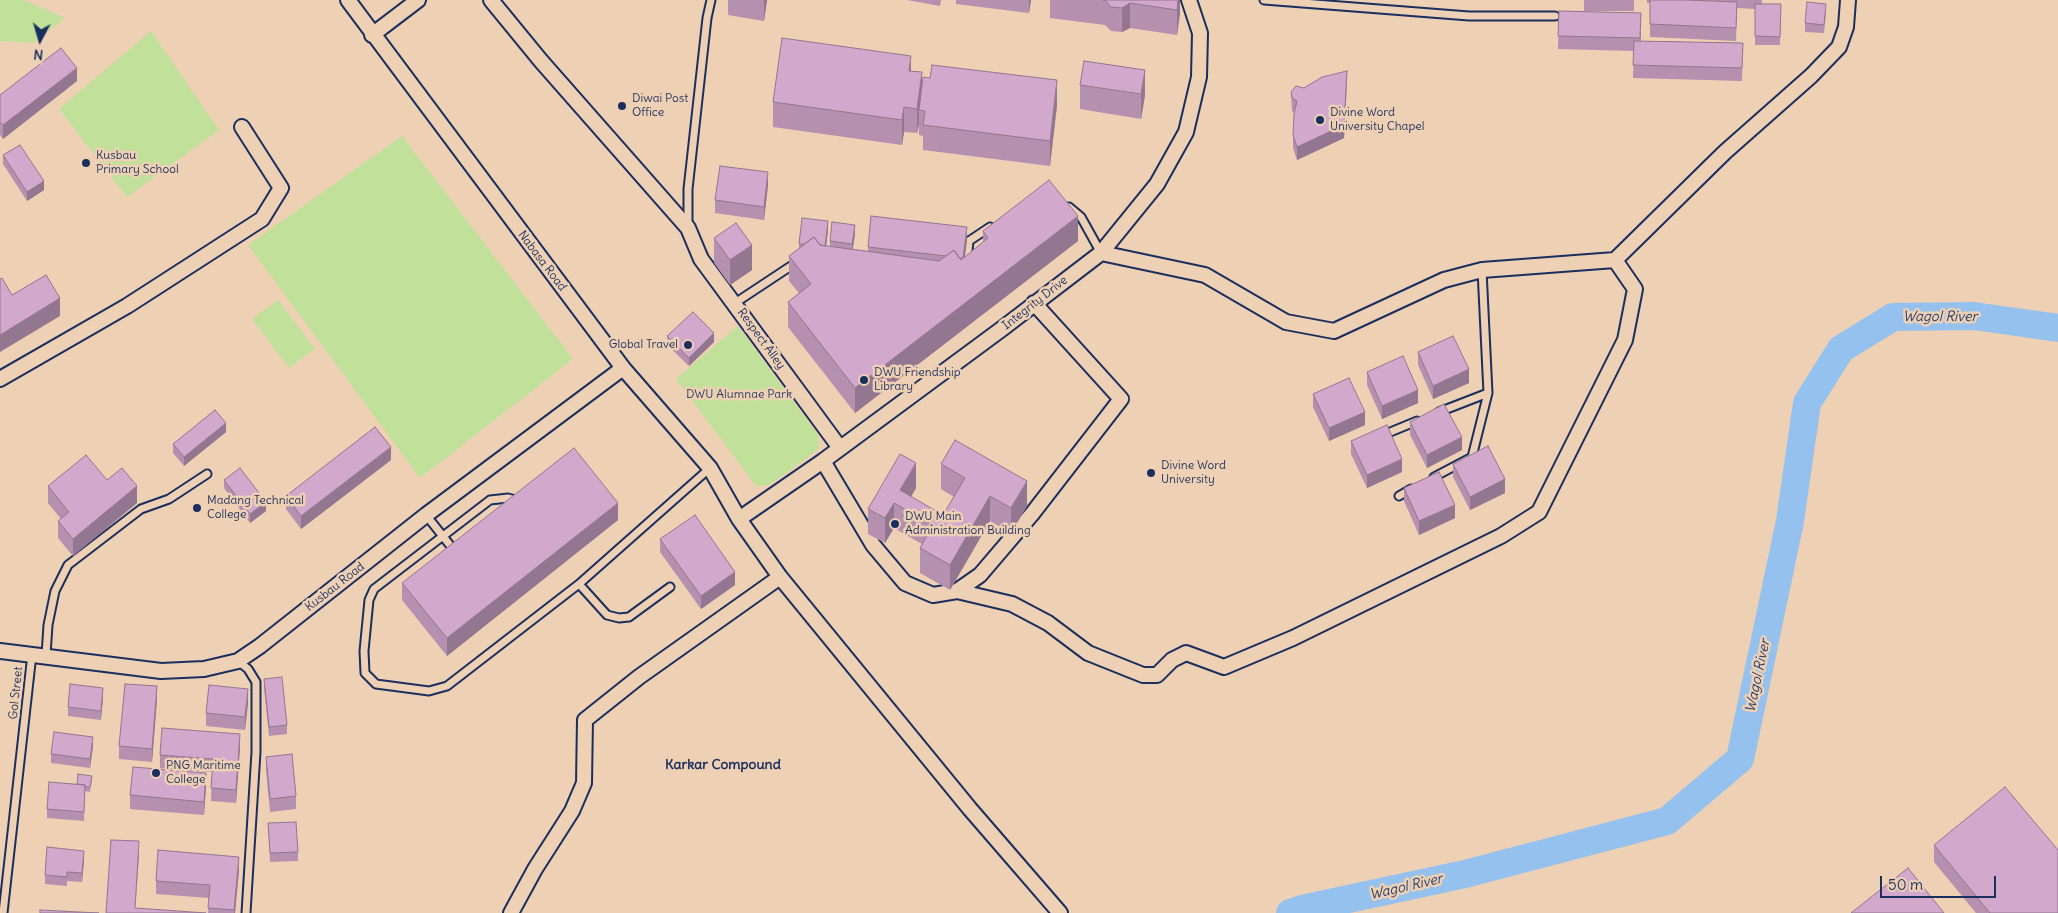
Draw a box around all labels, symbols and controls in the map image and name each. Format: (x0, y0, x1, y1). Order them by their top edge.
north arrow (15, 15, 65, 65)
text: N (33, 45, 44, 64)
place label: Diwai Post Office (632, 92, 688, 120)
marker: Diwai Post Office (616, 100, 628, 112)
place label: Divine Word University Chapel (1330, 106, 1424, 134)
marker: Divine Word University Chapel (1314, 114, 1326, 126)
place label: Kusbau Primary School (96, 149, 179, 177)
marker: Kusbau Primary School (80, 157, 92, 169)
street label: Nabasa Road (515, 228, 569, 294)
street label: Integrity Drive (1000, 273, 1070, 333)
street label: Respect Alley (734, 306, 788, 372)
water label: Wagol River (1903, 309, 1977, 325)
place label: Global Travel (609, 338, 678, 352)
marker: Global Travel (682, 339, 694, 351)
place label: DWU Friendship Library (874, 366, 961, 394)
marker: DWU Friendship Library (858, 374, 870, 386)
park label: DWU Alumnae Park (686, 388, 792, 402)
place label: Divine Word University (1161, 459, 1226, 487)
marker: Divine Word University (1145, 467, 1157, 479)
place label: Madang Technical College (207, 494, 304, 522)
marker: Madang Technical College (191, 502, 203, 514)
place label: DWU Main Administration Building (905, 510, 1031, 538)
marker: DWU Main Administration Building (889, 518, 901, 530)
street label: Kusbau Road (303, 559, 367, 615)
water label: Wagol River (1742, 638, 1774, 714)
street label: Gol Street (6, 666, 26, 720)
district label: Karkar Compound (665, 757, 781, 773)
place label: PNG Maritime College (166, 759, 241, 787)
marker: PNG Maritime College (150, 767, 162, 779)
scale bar (1883, 866, 1999, 898)
water label: Wagol River (1368, 870, 1444, 904)
text: 50 m (1888, 875, 1923, 894)

